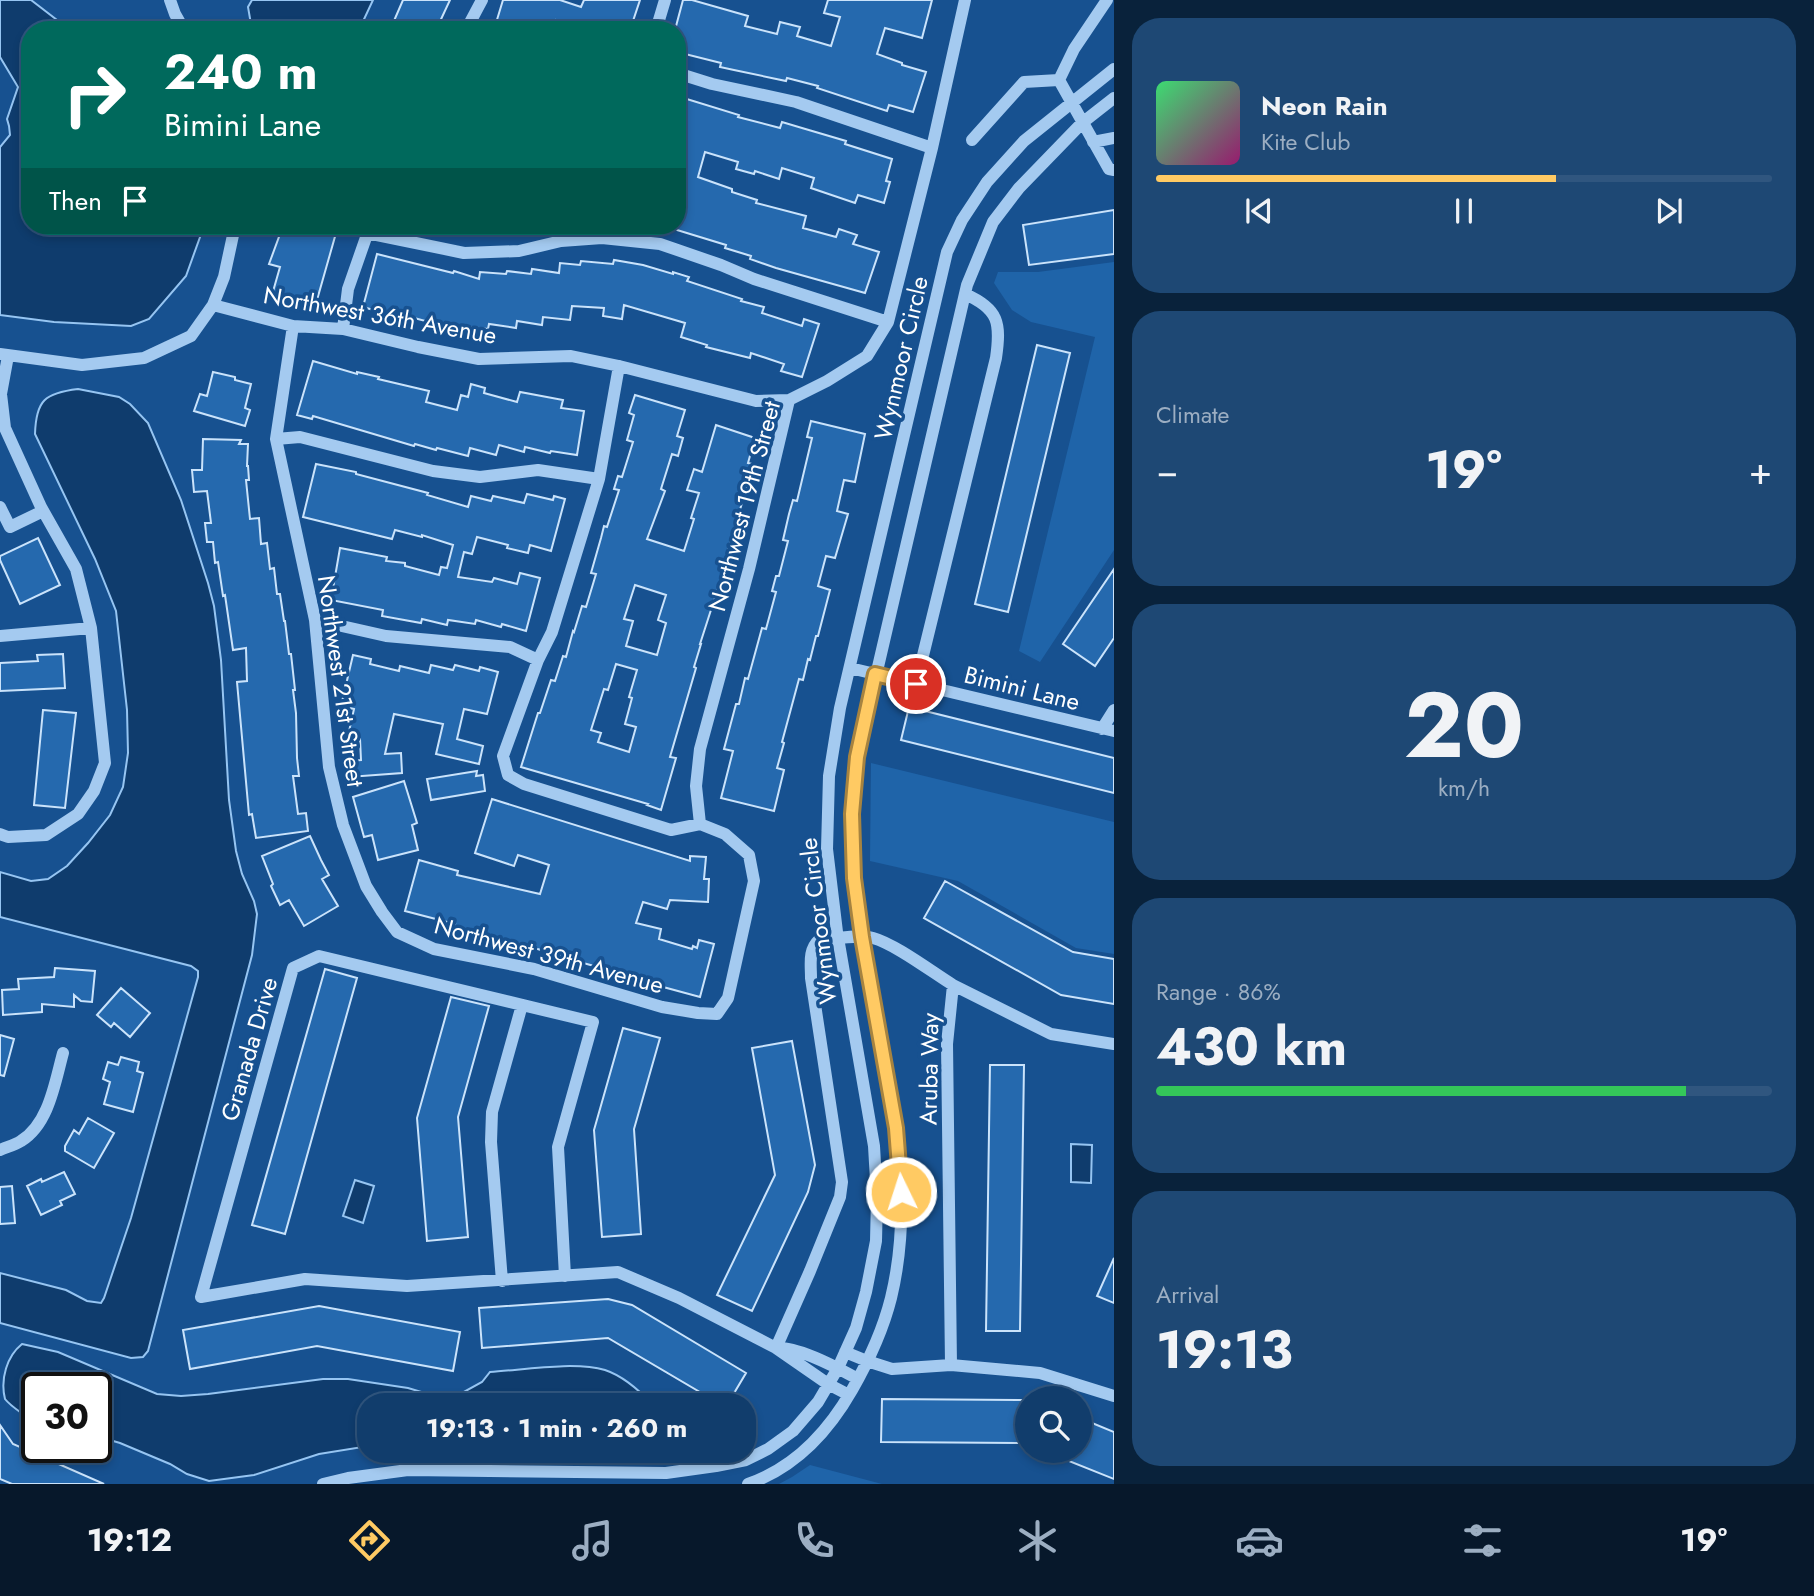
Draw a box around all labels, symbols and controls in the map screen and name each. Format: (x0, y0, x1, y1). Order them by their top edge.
text: 240 m (164, 37, 318, 107)
icon: right (49, 49, 140, 140)
text: Neon Rain (1261, 87, 1388, 125)
text: Bimini Lane (164, 102, 321, 148)
text: Kite Club (1261, 125, 1350, 159)
text: Then (49, 182, 102, 220)
icon: arrive (116, 182, 154, 220)
icon: previous (1240, 192, 1278, 230)
icon: pause (1445, 192, 1483, 230)
icon: next (1650, 192, 1688, 230)
street label: Wynmoor Circle (865, 273, 937, 443)
street label: Northwest 36th Avenue (261, 277, 499, 353)
street label: Northwest 19th Street (699, 397, 789, 615)
text: Climate (1156, 398, 1229, 432)
text: 19° (1425, 432, 1502, 508)
text: − (1156, 443, 1178, 498)
text: + (1749, 443, 1772, 498)
street label: Northwest 21st Street (309, 573, 373, 789)
pin (886, 654, 946, 714)
street label: Bimini Lane (961, 657, 1083, 719)
text: 20 (1404, 660, 1524, 791)
icon: arrive (897, 665, 935, 703)
text: km/h (1438, 771, 1490, 805)
street label: Wynmoor Circle (790, 836, 846, 1006)
street label: Northwest 39th Avenue (430, 908, 668, 1002)
street label: Granada Drive (212, 973, 286, 1125)
text: Range · 86% (1156, 975, 1281, 1009)
text: 430 km (1156, 1009, 1347, 1085)
street label: Aruba Way (911, 1012, 947, 1126)
position arrow (864, 1155, 938, 1229)
text: Arrival (1156, 1278, 1219, 1312)
text: 19:13 (1156, 1312, 1293, 1388)
speed limit sign: 30 (21, 1372, 112, 1463)
map controls (1015, 1386, 1092, 1463)
button: search (1015, 1386, 1092, 1463)
text: 19:13 · 1 min · 260 m (426, 1409, 687, 1447)
icon: directions (345, 1516, 394, 1565)
icon: music (568, 1516, 617, 1565)
icon: phone (790, 1516, 839, 1565)
icon: climate (1013, 1516, 1062, 1565)
icon: car (1235, 1516, 1284, 1565)
icon: filters (1458, 1516, 1507, 1565)
text: 19:12 (87, 1517, 172, 1563)
text: 19° (1680, 1517, 1727, 1563)

